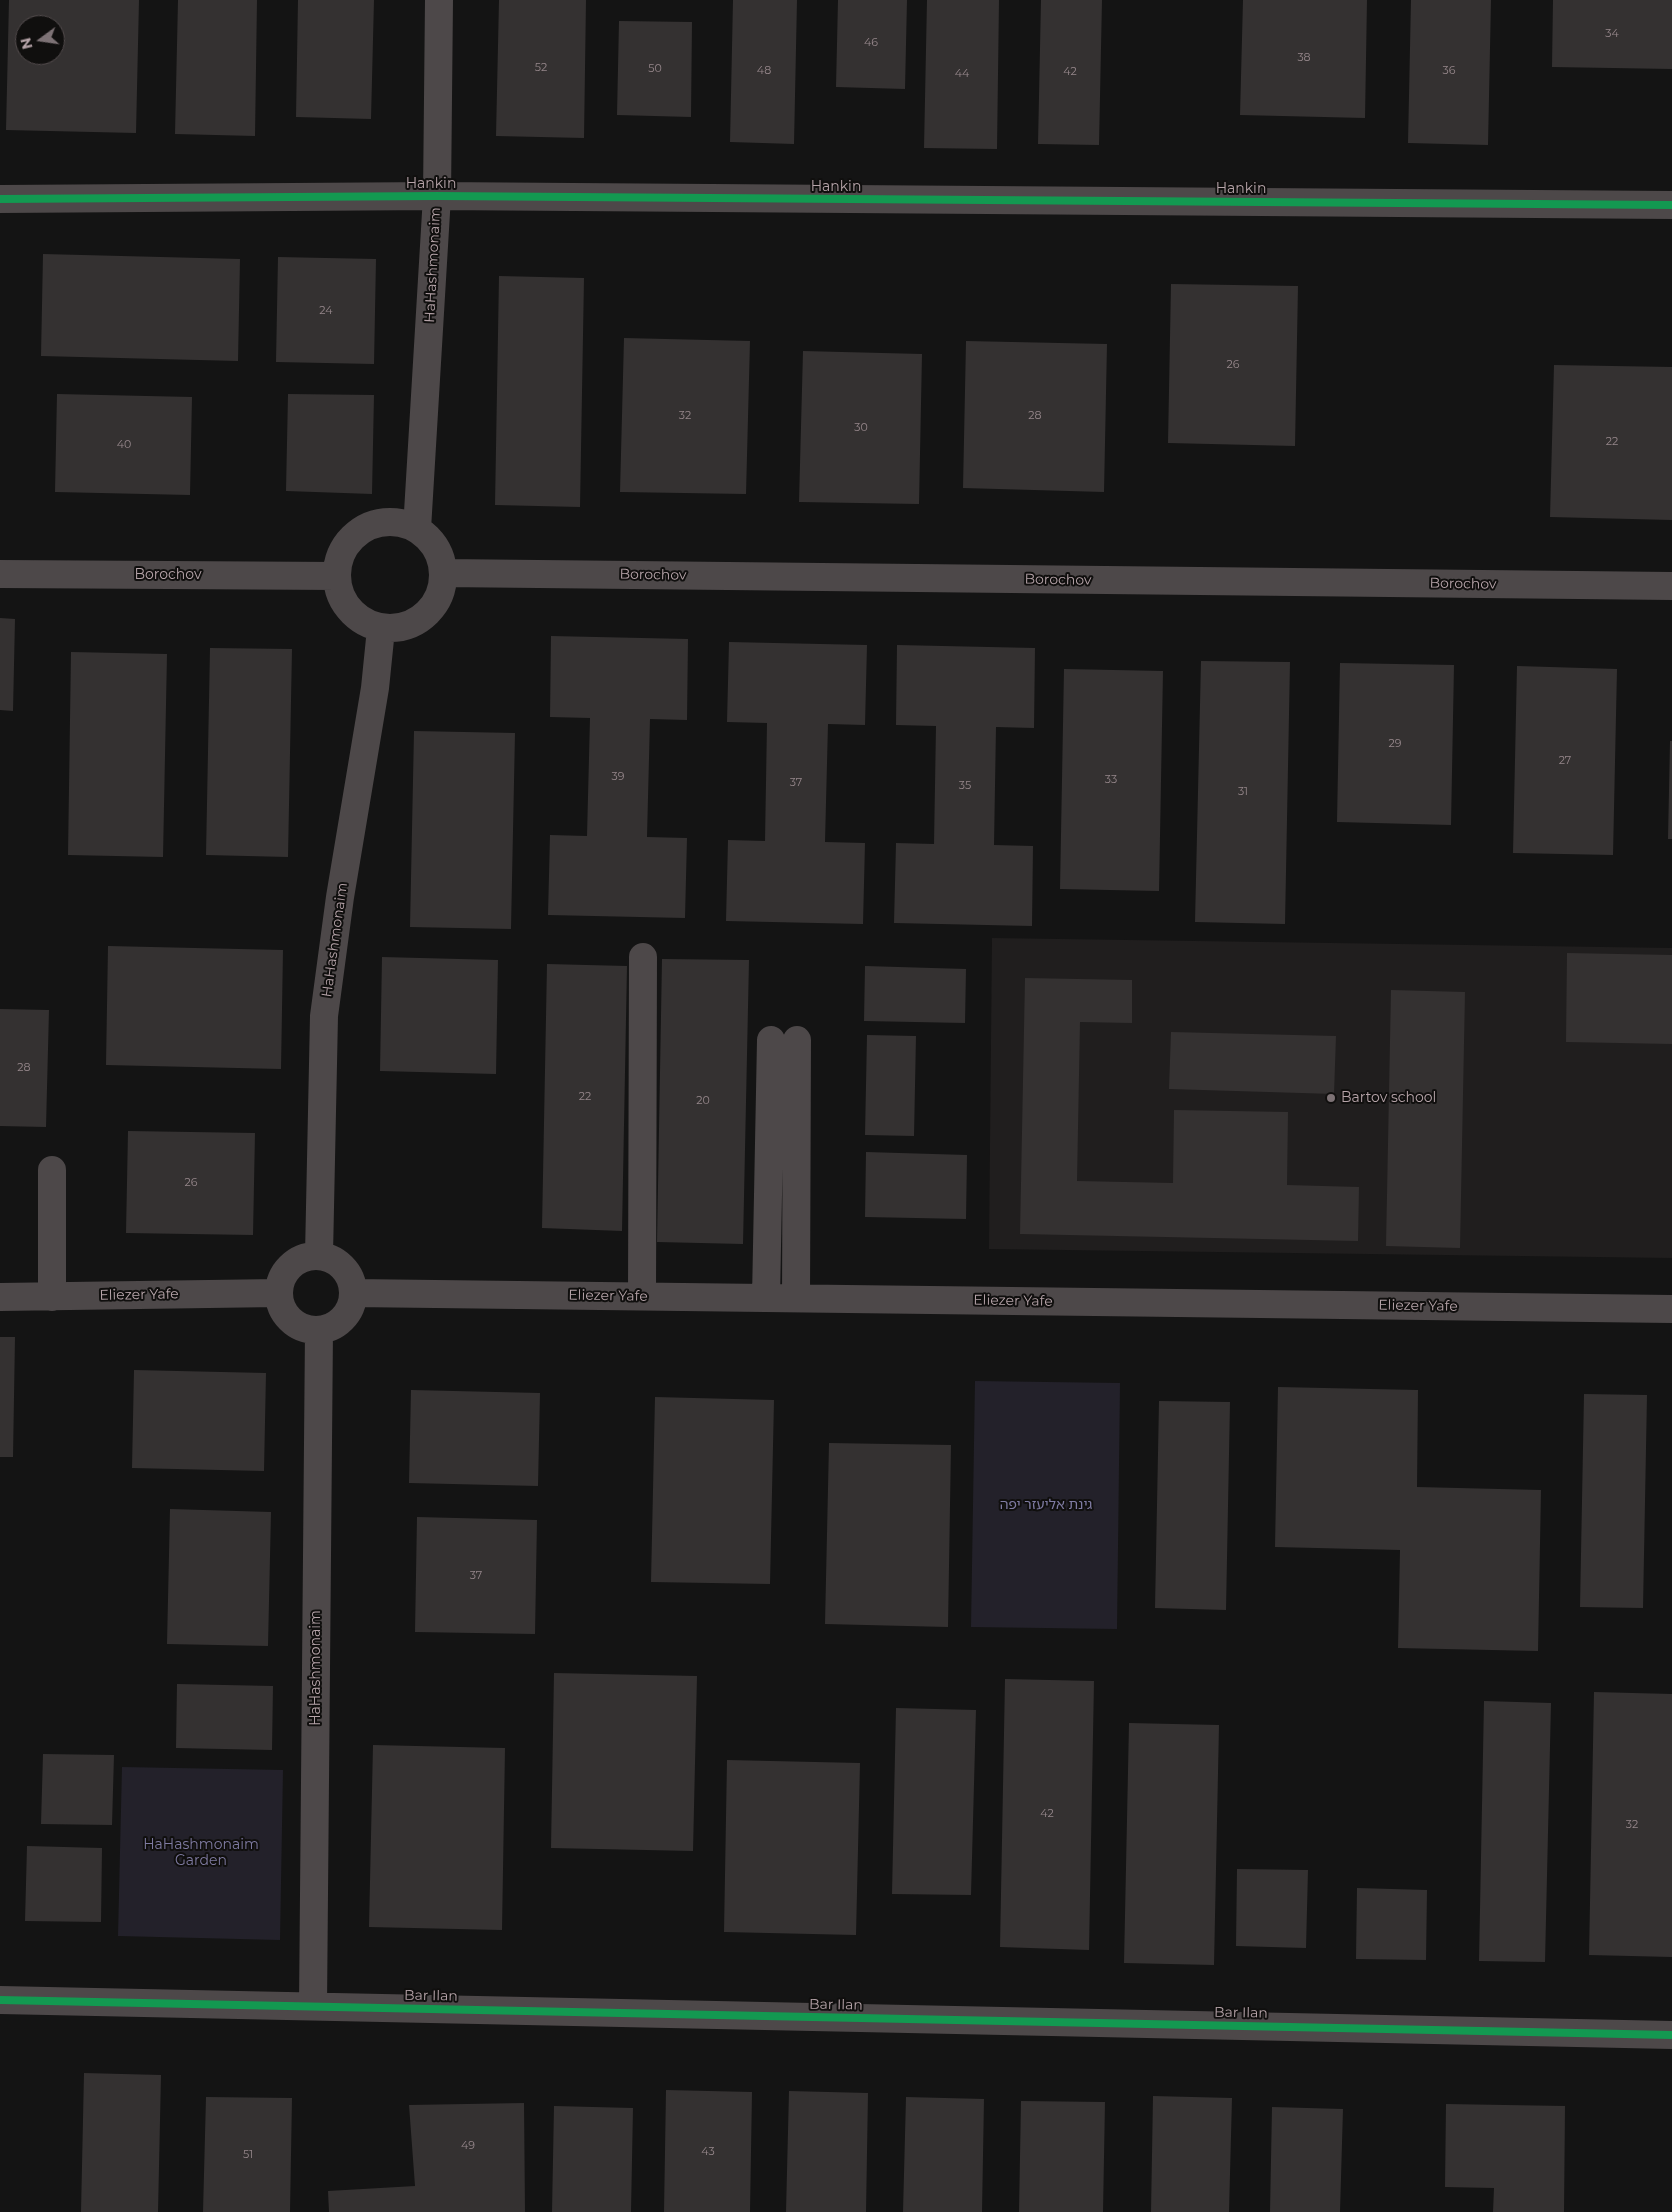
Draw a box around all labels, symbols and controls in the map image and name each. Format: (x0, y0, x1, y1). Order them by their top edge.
north arrow (15, 15, 65, 65)
house number: 34 (1605, 27, 1619, 41)
text: N (16, 36, 37, 51)
house number: 46 (864, 36, 878, 50)
house number: 38 (1297, 51, 1311, 65)
house number: 52 (535, 61, 547, 75)
house number: 50 (648, 62, 662, 76)
house number: 48 (757, 64, 771, 78)
house number: 36 (1443, 64, 1455, 78)
house number: 42 (1063, 65, 1077, 79)
house number: 44 (955, 67, 969, 81)
street label: Hankin (406, 176, 456, 192)
street label: Hankin (811, 179, 861, 195)
street label: Hankin (1216, 181, 1266, 197)
street label: HaHashmonaim (422, 207, 444, 323)
house number: 24 (319, 304, 333, 318)
house number: 26 (1227, 358, 1239, 372)
house number: 32 (679, 409, 691, 423)
house number: 28 (1028, 409, 1042, 423)
house number: 30 (854, 421, 868, 435)
house number: 22 (1606, 435, 1618, 449)
house number: 40 (117, 438, 131, 452)
street label: Borochov (619, 566, 687, 584)
street label: Borochov (135, 567, 201, 583)
street label: Borochov (1024, 571, 1092, 589)
street label: Borochov (1429, 575, 1497, 593)
house number: 29 (1389, 737, 1401, 751)
house number: 27 (1559, 754, 1571, 768)
house number: 39 (612, 770, 624, 784)
house number: 33 (1105, 773, 1117, 787)
house number: 37 (790, 776, 802, 790)
house number: 35 (959, 779, 971, 793)
house number: 31 (1238, 785, 1248, 799)
street label: HaHashmonaim (319, 882, 351, 998)
house number: 28 (17, 1061, 31, 1075)
house number: 22 (579, 1090, 591, 1104)
place label: Bartov school (1341, 1090, 1436, 1106)
marker: Bartov school (1325, 1092, 1337, 1104)
house number: 20 (696, 1094, 710, 1108)
house number: 26 (185, 1176, 197, 1190)
street label: Eliezer Yafe (99, 1286, 179, 1304)
street label: Eliezer Yafe (568, 1287, 648, 1305)
street label: Eliezer Yafe (973, 1292, 1053, 1310)
street label: Eliezer Yafe (1378, 1297, 1458, 1315)
park label: גינת אליעזר יפה (1000, 1497, 1092, 1513)
house number: 37 (470, 1569, 482, 1583)
street label: HaHashmonaim (308, 1610, 324, 1726)
house number: 42 (1040, 1807, 1054, 1821)
house number: 32 (1626, 1818, 1638, 1832)
park label: HaHashmonaim Garden (143, 1837, 259, 1870)
street label: Bar Ilan (404, 1987, 458, 2005)
street label: Bar Ilan (809, 1996, 863, 2014)
street label: Bar Ilan (1214, 2004, 1268, 2022)
house number: 49 (461, 2139, 475, 2153)
house number: 43 (701, 2145, 715, 2159)
house number: 51 (243, 2148, 253, 2162)

